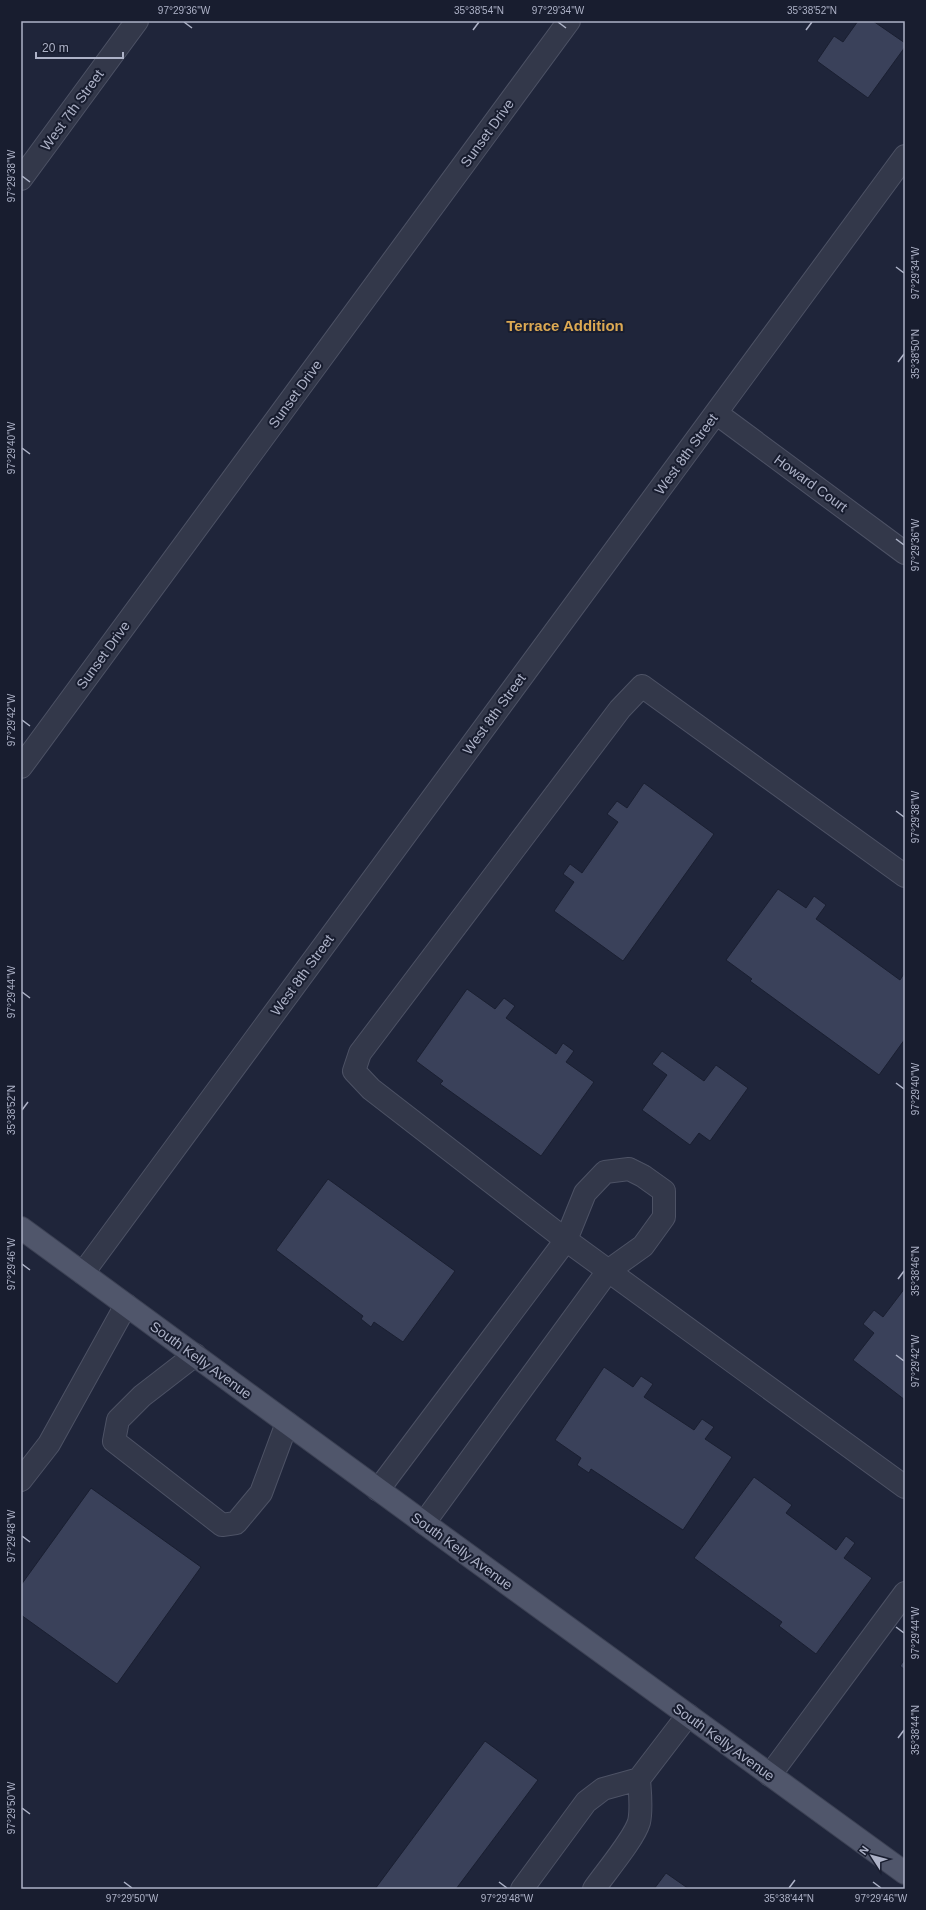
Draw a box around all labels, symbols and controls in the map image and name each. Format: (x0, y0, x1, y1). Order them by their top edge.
text: 97°29'36"W (158, 5, 211, 16)
text: 35°38'54"N (454, 5, 504, 16)
text: 97°29'34"W (532, 5, 585, 16)
text: 35°38'52"N (787, 5, 837, 16)
scale bar (36, 34, 123, 60)
text: 20 m (42, 41, 69, 55)
street label: West 7th Street (37, 66, 107, 154)
street label: Sunset Drive (457, 96, 517, 170)
text: 97°29'38"W (6, 149, 17, 202)
text: 97°29'34"W (910, 246, 921, 299)
district label: Terrace Addition (506, 317, 624, 334)
text: 35°38'50"N (910, 329, 921, 379)
street label: Sunset Drive (265, 357, 325, 431)
street label: West 8th Street (651, 410, 721, 498)
text: 97°29'40"W (6, 421, 17, 474)
street label: Howard Court (771, 451, 851, 515)
text: 97°29'36"W (910, 518, 921, 571)
street label: Sunset Drive (73, 618, 133, 692)
street label: West 8th Street (459, 670, 529, 758)
text: 97°29'42"W (6, 693, 17, 746)
text: 97°29'38"W (910, 790, 921, 843)
street label: West 8th Street (267, 931, 337, 1019)
text: 97°29'44"W (6, 965, 17, 1018)
text: 97°29'40"W (910, 1062, 921, 1115)
text: 35°38'52"N (6, 1085, 17, 1135)
text: 97°29'46"W (6, 1237, 17, 1290)
text: 35°38'46"N (910, 1246, 921, 1296)
street label: South Kelly Avenue (147, 1318, 255, 1402)
text: 97°29'42"W (910, 1334, 921, 1387)
text: 97°29'48"W (6, 1509, 17, 1562)
street label: South Kelly Avenue (408, 1509, 516, 1593)
text: 97°29'44"W (910, 1606, 921, 1659)
street label: South Kelly Avenue (670, 1700, 778, 1784)
text: 35°38'44"N (910, 1705, 921, 1755)
text: 97°29'50"W (6, 1781, 17, 1834)
north arrow (852, 1836, 892, 1876)
text: N (857, 1843, 871, 1857)
text: 97°29'50"W (106, 1893, 159, 1904)
text: 97°29'48"W (481, 1893, 534, 1904)
text: 35°38'44"N (764, 1893, 814, 1904)
text: 97°29'46"W (855, 1893, 908, 1904)

